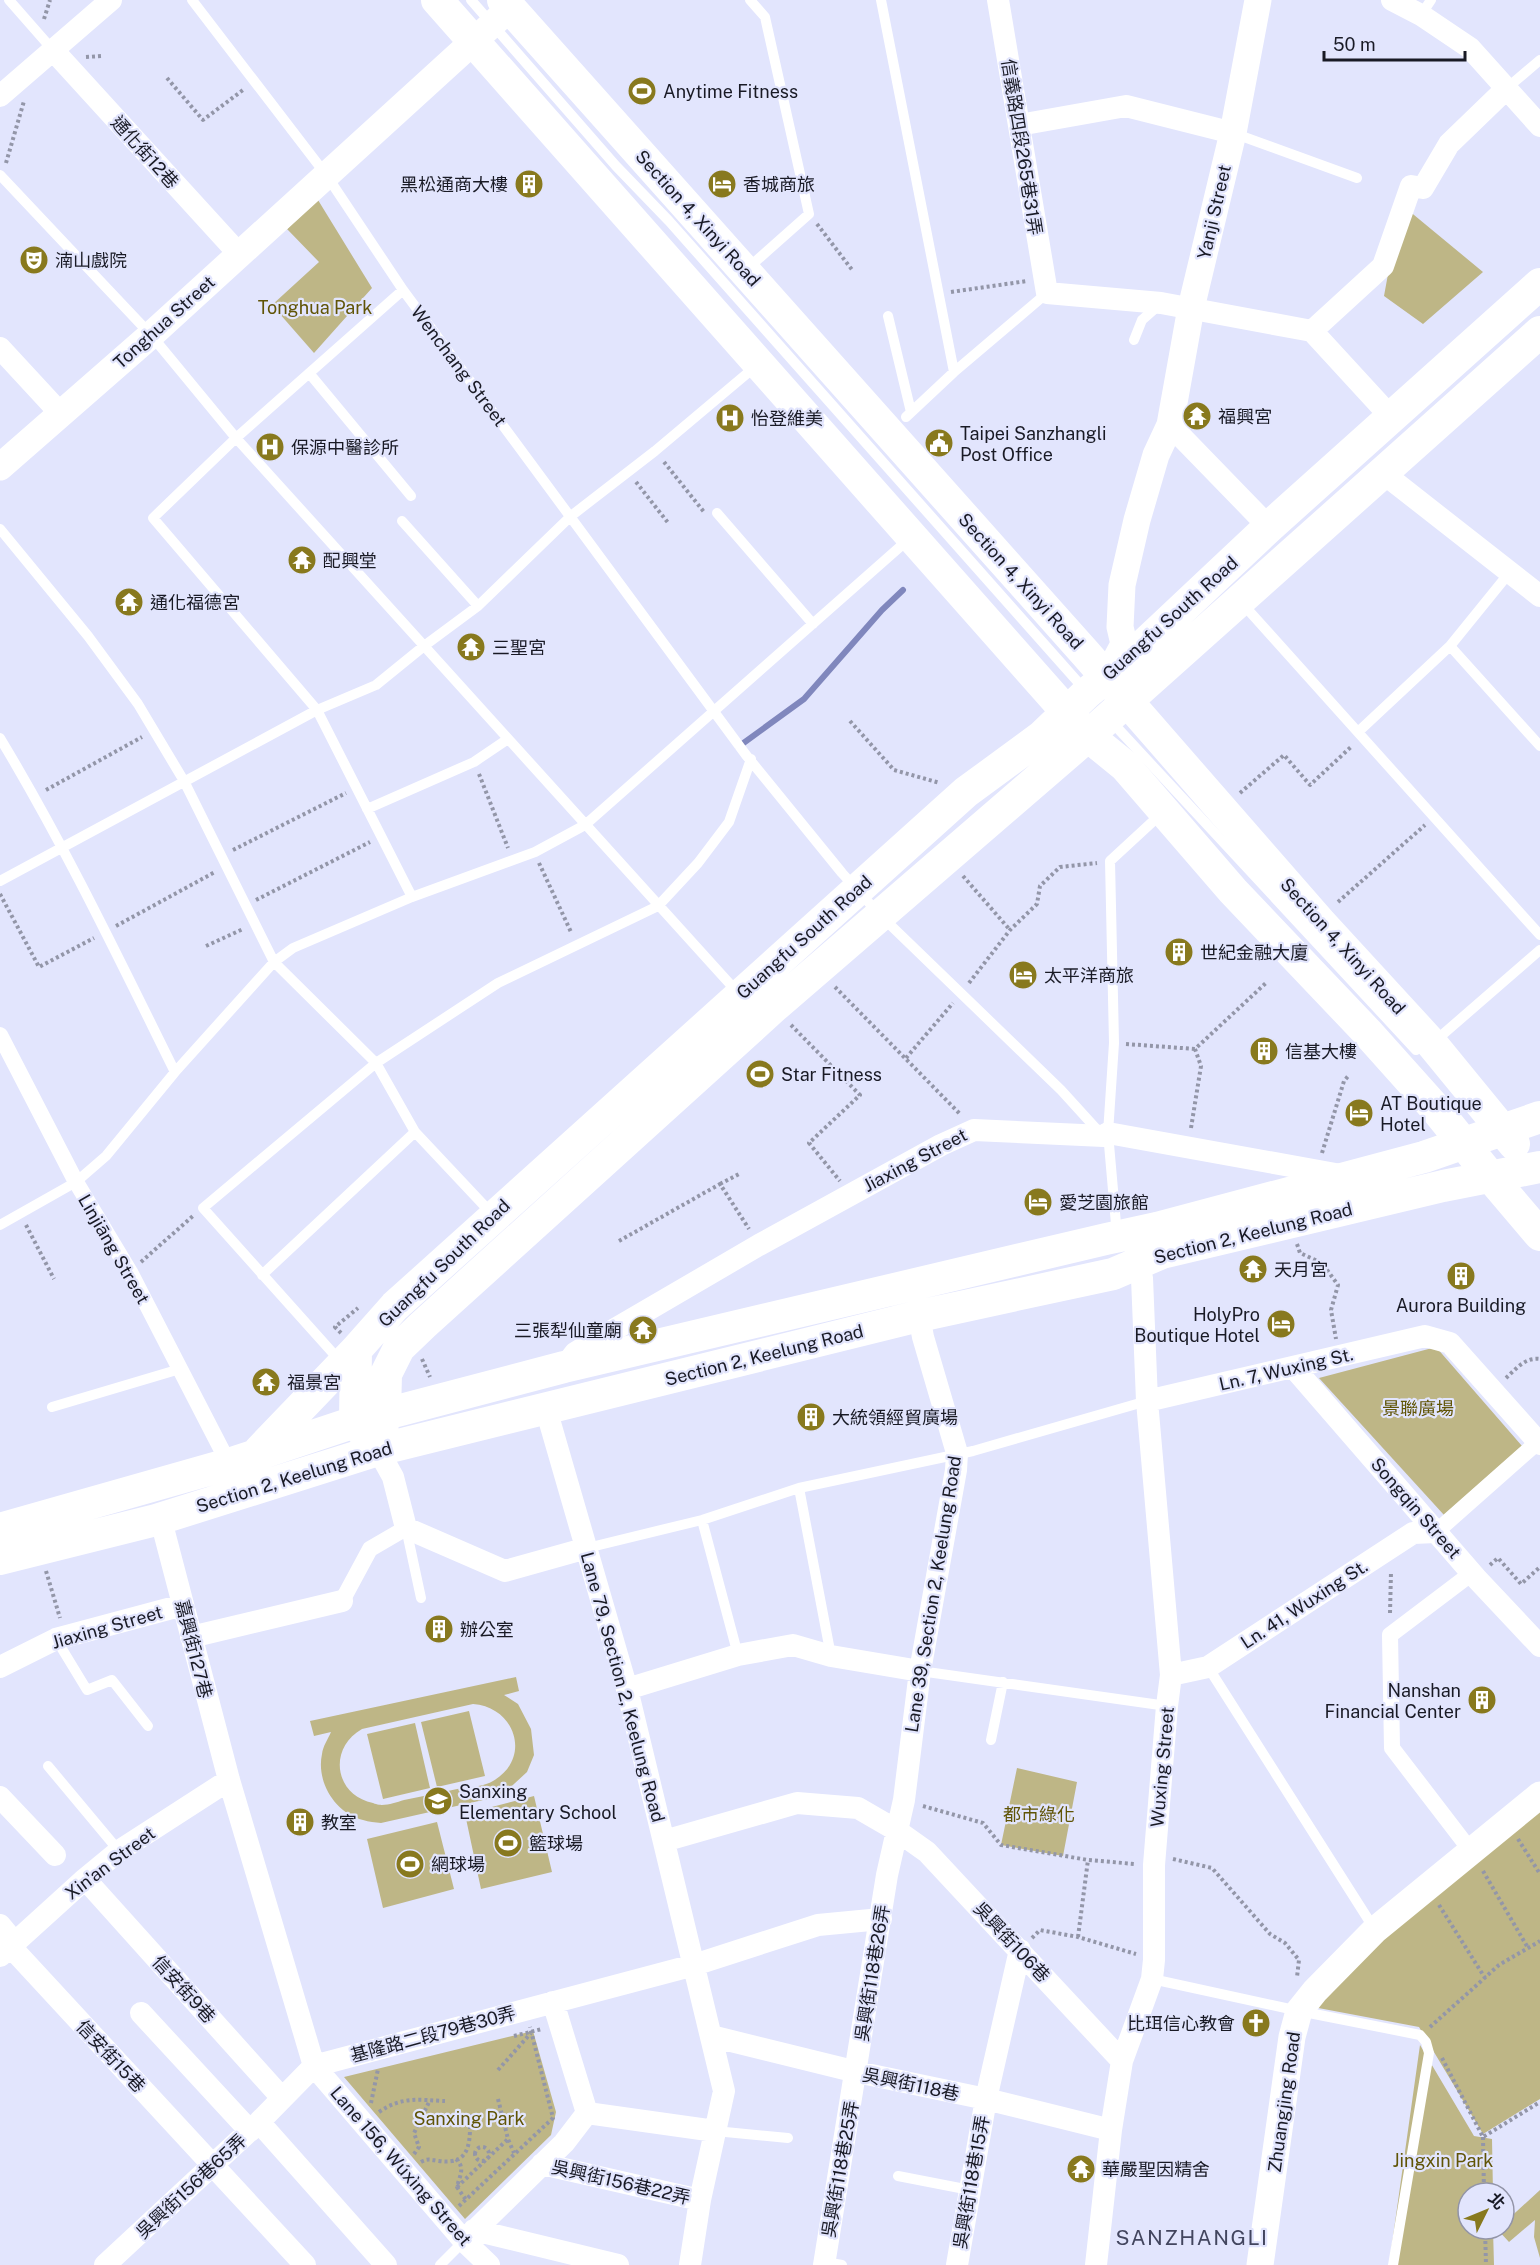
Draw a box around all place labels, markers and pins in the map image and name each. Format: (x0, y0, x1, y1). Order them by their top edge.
sports icon: Anytime Fitness (626, 75, 658, 107)
place label: Anytime Fitness (663, 81, 798, 102)
building icon: 黑松通商大樓 (513, 168, 545, 200)
hotel icon: 香城商旅 (706, 168, 738, 200)
place label: 黑松通商大樓 (400, 174, 508, 195)
place label: 香城商旅 (743, 174, 815, 195)
theatre icon: 湳山戲院 (18, 244, 50, 276)
place label: 湳山戲院 (55, 250, 127, 271)
temple icon: 福興宮 (1181, 400, 1213, 432)
hospital icon: 怡登維美 (714, 402, 746, 434)
place label: 福興宮 (1218, 406, 1272, 427)
place label: 怡登維美 (751, 408, 823, 429)
place label: Taipei Sanzhangli Post Office (960, 423, 1107, 465)
public building icon: Taipei Sanzhangli Post Office (923, 427, 955, 459)
hospital icon: 保源中醫診所 (254, 431, 286, 463)
place label: 保源中醫診所 (291, 437, 399, 458)
temple icon: 配興堂 (286, 544, 318, 576)
place label: 配興堂 (323, 550, 377, 571)
temple icon: 通化福德宮 (113, 586, 145, 618)
place label: 通化福德宮 (150, 592, 240, 613)
temple icon: 三聖宮 (455, 631, 487, 663)
place label: 三聖宮 (492, 637, 546, 658)
building icon: 世紀金融大廈 (1163, 936, 1195, 968)
place label: 世紀金融大廈 (1200, 942, 1308, 963)
hotel icon: 太平洋商旅 (1007, 959, 1039, 991)
place label: 太平洋商旅 (1044, 965, 1134, 986)
building icon: 信基大樓 (1248, 1035, 1280, 1067)
place label: 信基大樓 (1285, 1041, 1357, 1062)
sports icon: Star Fitness (744, 1058, 776, 1090)
place label: Star Fitness (781, 1064, 882, 1085)
place label: AT Boutique Hotel (1380, 1093, 1482, 1135)
hotel icon: AT Boutique Hotel (1343, 1097, 1375, 1129)
hotel icon: 愛芝園旅館 (1022, 1186, 1054, 1218)
place label: 愛芝園旅館 (1059, 1192, 1149, 1213)
temple icon: 天月宮 (1237, 1253, 1269, 1285)
place label: 天月宮 (1274, 1259, 1328, 1280)
building icon: Aurora Building (1445, 1260, 1477, 1292)
place label: Aurora Building (1396, 1295, 1526, 1316)
place label: HolyPro Boutique Hotel (1134, 1304, 1260, 1346)
hotel icon: HolyPro Boutique Hotel (1265, 1308, 1297, 1340)
temple icon: 三張犁仙童廟 (627, 1314, 659, 1346)
place label: 三張犁仙童廟 (514, 1320, 622, 1341)
temple icon: 福景宮 (250, 1366, 282, 1398)
place label: 福景宮 (287, 1372, 341, 1393)
building icon: 大統領經貿廣場 (795, 1401, 827, 1433)
place label: 大統領經貿廣場 (832, 1407, 958, 1428)
building icon: 辦公室 (423, 1613, 455, 1645)
place label: 辦公室 (460, 1619, 514, 1640)
place label: Nanshan Financial Center (1325, 1680, 1461, 1722)
building icon: Nanshan Financial Center (1466, 1684, 1498, 1716)
place label: Sanxing Elementary School (459, 1781, 617, 1823)
school or university icon: Sanxing Elementary School (422, 1785, 454, 1817)
building icon: 教室 (284, 1806, 316, 1838)
place label: 教室 (321, 1812, 357, 1833)
sports icon: 籃球場 (492, 1827, 524, 1859)
place label: 籃球場 (529, 1833, 583, 1854)
sports icon: 網球場 (394, 1848, 426, 1880)
place label: 網球場 (431, 1854, 485, 1875)
church icon: 比珥信心教會 (1240, 2007, 1272, 2039)
place label: 比珥信心教會 (1127, 2013, 1235, 2034)
temple icon: 華嚴聖因精舍 (1065, 2153, 1097, 2185)
place label: 華嚴聖因精舍 (1102, 2159, 1210, 2180)

